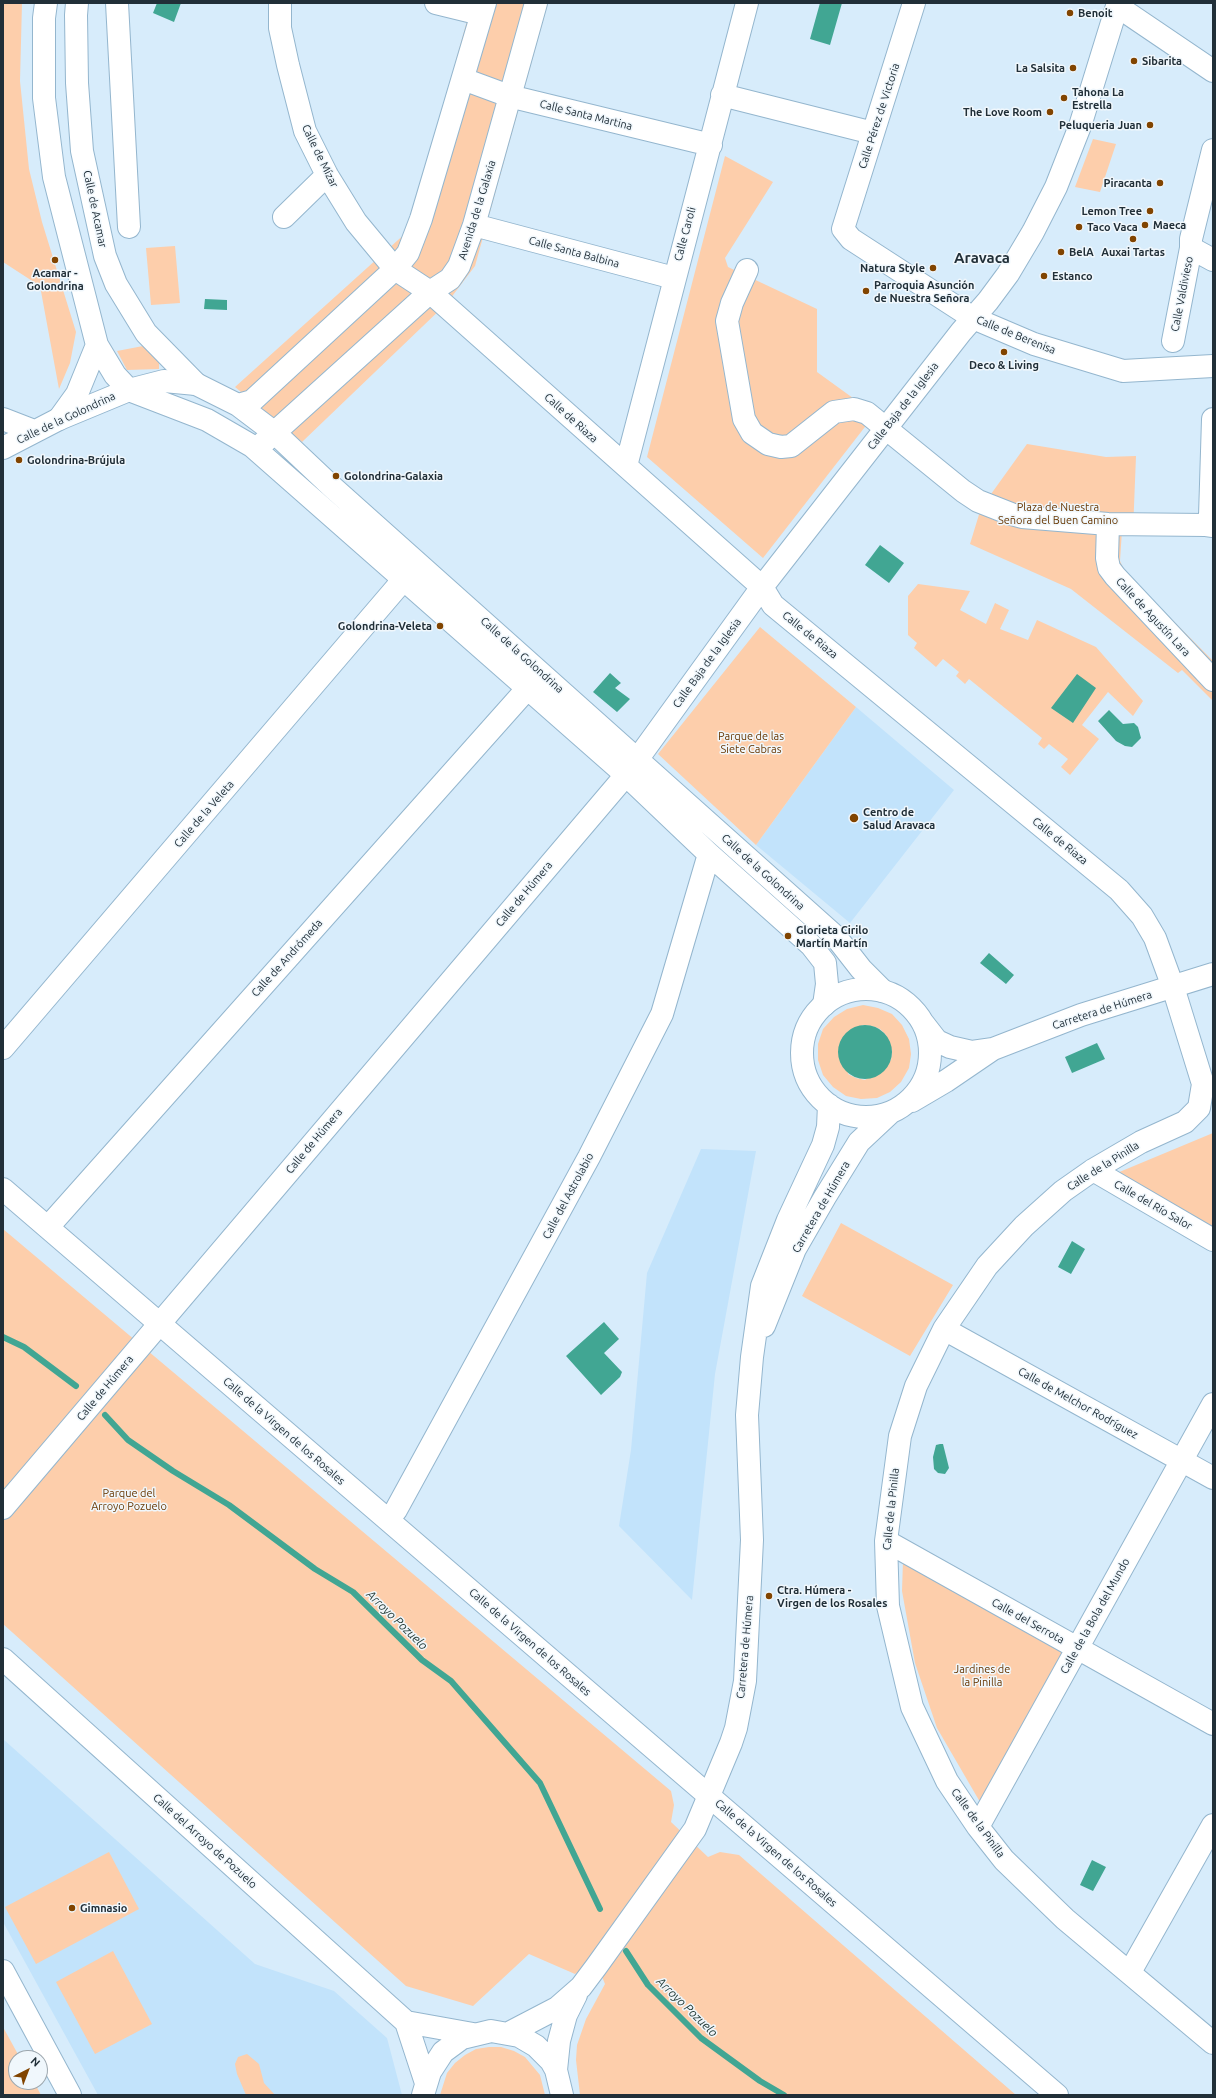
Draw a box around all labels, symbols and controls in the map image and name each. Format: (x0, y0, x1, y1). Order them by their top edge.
place label: Benoit (1078, 6, 1112, 20)
marker: Benoit (1065, 8, 1075, 18)
place label: Sibarita (1142, 54, 1182, 68)
marker: Sibarita (1129, 56, 1139, 66)
street label: Calle Pérez de Victoria (856, 61, 902, 171)
place label: La Salsita (1016, 61, 1065, 75)
marker: La Salsita (1068, 63, 1078, 73)
place label: Tahona La Estrella (1072, 85, 1124, 111)
marker: Tahona La Estrella (1059, 93, 1069, 103)
street label: Calle Santa Martina (538, 97, 634, 133)
place label: The Love Room (963, 105, 1042, 119)
marker: The Love Room (1045, 107, 1055, 117)
place label: Peluqueria Juan (1059, 118, 1142, 132)
marker: Peluqueria Juan (1145, 120, 1155, 130)
street label: Calle de Mízar (299, 122, 341, 190)
street label: Avenida de la Galaxia (456, 159, 498, 261)
street label: Calle de Acamar (80, 169, 110, 249)
place label: Piracanta (1103, 176, 1152, 190)
marker: Piracanta (1155, 178, 1165, 188)
place label: Lemon Tree (1081, 204, 1142, 218)
street label: Calle Caroli (671, 206, 699, 262)
marker: Lemon Tree (1145, 206, 1155, 216)
place label: Maeca (1153, 218, 1186, 232)
place label: Taco Vaca (1087, 220, 1138, 234)
marker: Maeca (1140, 220, 1150, 230)
marker: Taco Vaca (1074, 222, 1084, 232)
street label: Calle Santa Balbina (527, 234, 621, 270)
marker: Auxai Tartas (1128, 234, 1138, 244)
place label: BelA (1069, 245, 1094, 259)
place label: Auxai Tartas (1101, 245, 1165, 259)
marker: BelA (1056, 247, 1066, 257)
district label: Aravaca (954, 249, 1010, 267)
marker: Acamar - Golondrina (50, 255, 60, 265)
street label: Calle Valdivieso (1168, 255, 1196, 333)
place label: Natura Style (860, 261, 925, 275)
marker: Natura Style (928, 263, 938, 273)
place label: Acamar - Golondrina (26, 266, 84, 292)
place label: Estanco (1052, 269, 1093, 283)
marker: Estanco (1039, 271, 1049, 281)
place label: Parroquia Asunción de Nuestra Señora (874, 278, 974, 304)
marker: Parroquia Asunción de Nuestra Señora (861, 286, 871, 296)
street label: Calle de Berenisa (974, 313, 1058, 357)
marker: Deco & Living (999, 347, 1009, 357)
place label: Deco & Living (969, 358, 1039, 372)
street label: Calle Baja de la Iglesia (865, 360, 941, 452)
street label: Calle de la Golondrina (15, 389, 117, 447)
street label: Calle de Riaza (541, 390, 601, 446)
place label: Golondrina-Brújula (27, 453, 125, 467)
marker: Golondrina-Brújula (14, 455, 24, 465)
place label: Golondrina-Galaxia (344, 469, 443, 483)
marker: Golondrina-Galaxia (331, 471, 341, 481)
park label: Plaza de Nuestra Señora del Buen Camino (998, 500, 1118, 526)
street label: Calle de Agustín Lara (1113, 575, 1193, 659)
street label: Calle de Riaza (780, 609, 840, 661)
street label: Calle de la Golondrina (478, 614, 566, 696)
street label: Calle Baja de la Iglesia (670, 616, 744, 710)
place label: Golondrina-Veleta (338, 619, 432, 633)
marker: Golondrina-Veleta (435, 621, 445, 631)
park label: Parque de las Siete Cabras (718, 729, 784, 755)
street label: Calle de la Veleta (171, 778, 237, 850)
place label: Centro de Salud Aravaca (863, 805, 935, 831)
marker: Centro de Salud Aravaca (848, 812, 860, 824)
street label: Calle de Riaza (1030, 815, 1090, 867)
street label: Calle de la Golondrina (719, 831, 807, 913)
street label: Calle de Húmera (493, 859, 555, 929)
street label: Calle de Andrómeda (249, 916, 325, 1000)
place label: Glorieta Cirilo Martín Martín (796, 923, 868, 949)
marker: Glorieta Cirilo Martín Martín (783, 931, 793, 941)
street label: Carretera de Húmera (1051, 988, 1153, 1032)
street label: Calle de Húmera (283, 1106, 345, 1176)
street label: Calle de la Pinilla (1065, 1139, 1141, 1193)
street label: Calle del Astrolabio (540, 1151, 596, 1241)
street label: Carretera de Húmera (789, 1159, 853, 1255)
street label: Calle del Río Salor (1112, 1177, 1194, 1233)
street label: Calle de Húmera (74, 1353, 136, 1423)
street label: Calle de Melchor Rodríguez (1016, 1364, 1140, 1442)
street label: Calle de la Virgen de los Rosales (220, 1374, 348, 1488)
street label: Calle de la Pinilla (880, 1467, 902, 1551)
park label: Parque del Arroyo Pozuelo (91, 1486, 167, 1512)
street label: Calle de la Bola del Mundo (1058, 1556, 1132, 1676)
place label: Ctra. Húmera - Virgen de los Rosales (777, 1583, 887, 1609)
street label: Calle de la Virgen de los Rosales (466, 1585, 594, 1699)
water label: Arroyo Pozuelo (363, 1587, 431, 1653)
marker: Ctra. Húmera - Virgen de los Rosales (764, 1591, 774, 1601)
street label: Carretera de Húmera (734, 1595, 756, 1699)
street label: Calle del Serrota (989, 1596, 1067, 1646)
park label: Jardines de la Pinilla (954, 1662, 1010, 1688)
street label: Calle de la Pinilla (948, 1786, 1008, 1860)
street label: Calle del Arroyo de Pozuelo (150, 1791, 260, 1891)
street label: Calle de la Virgen de los Rosales (712, 1796, 840, 1910)
place label: Gimnasio (80, 1901, 127, 1915)
marker: Gimnasio (67, 1903, 77, 1913)
water label: Arroyo Pozuelo (653, 1974, 721, 2040)
north arrow (8, 2050, 48, 2090)
text: N (28, 2055, 42, 2069)

